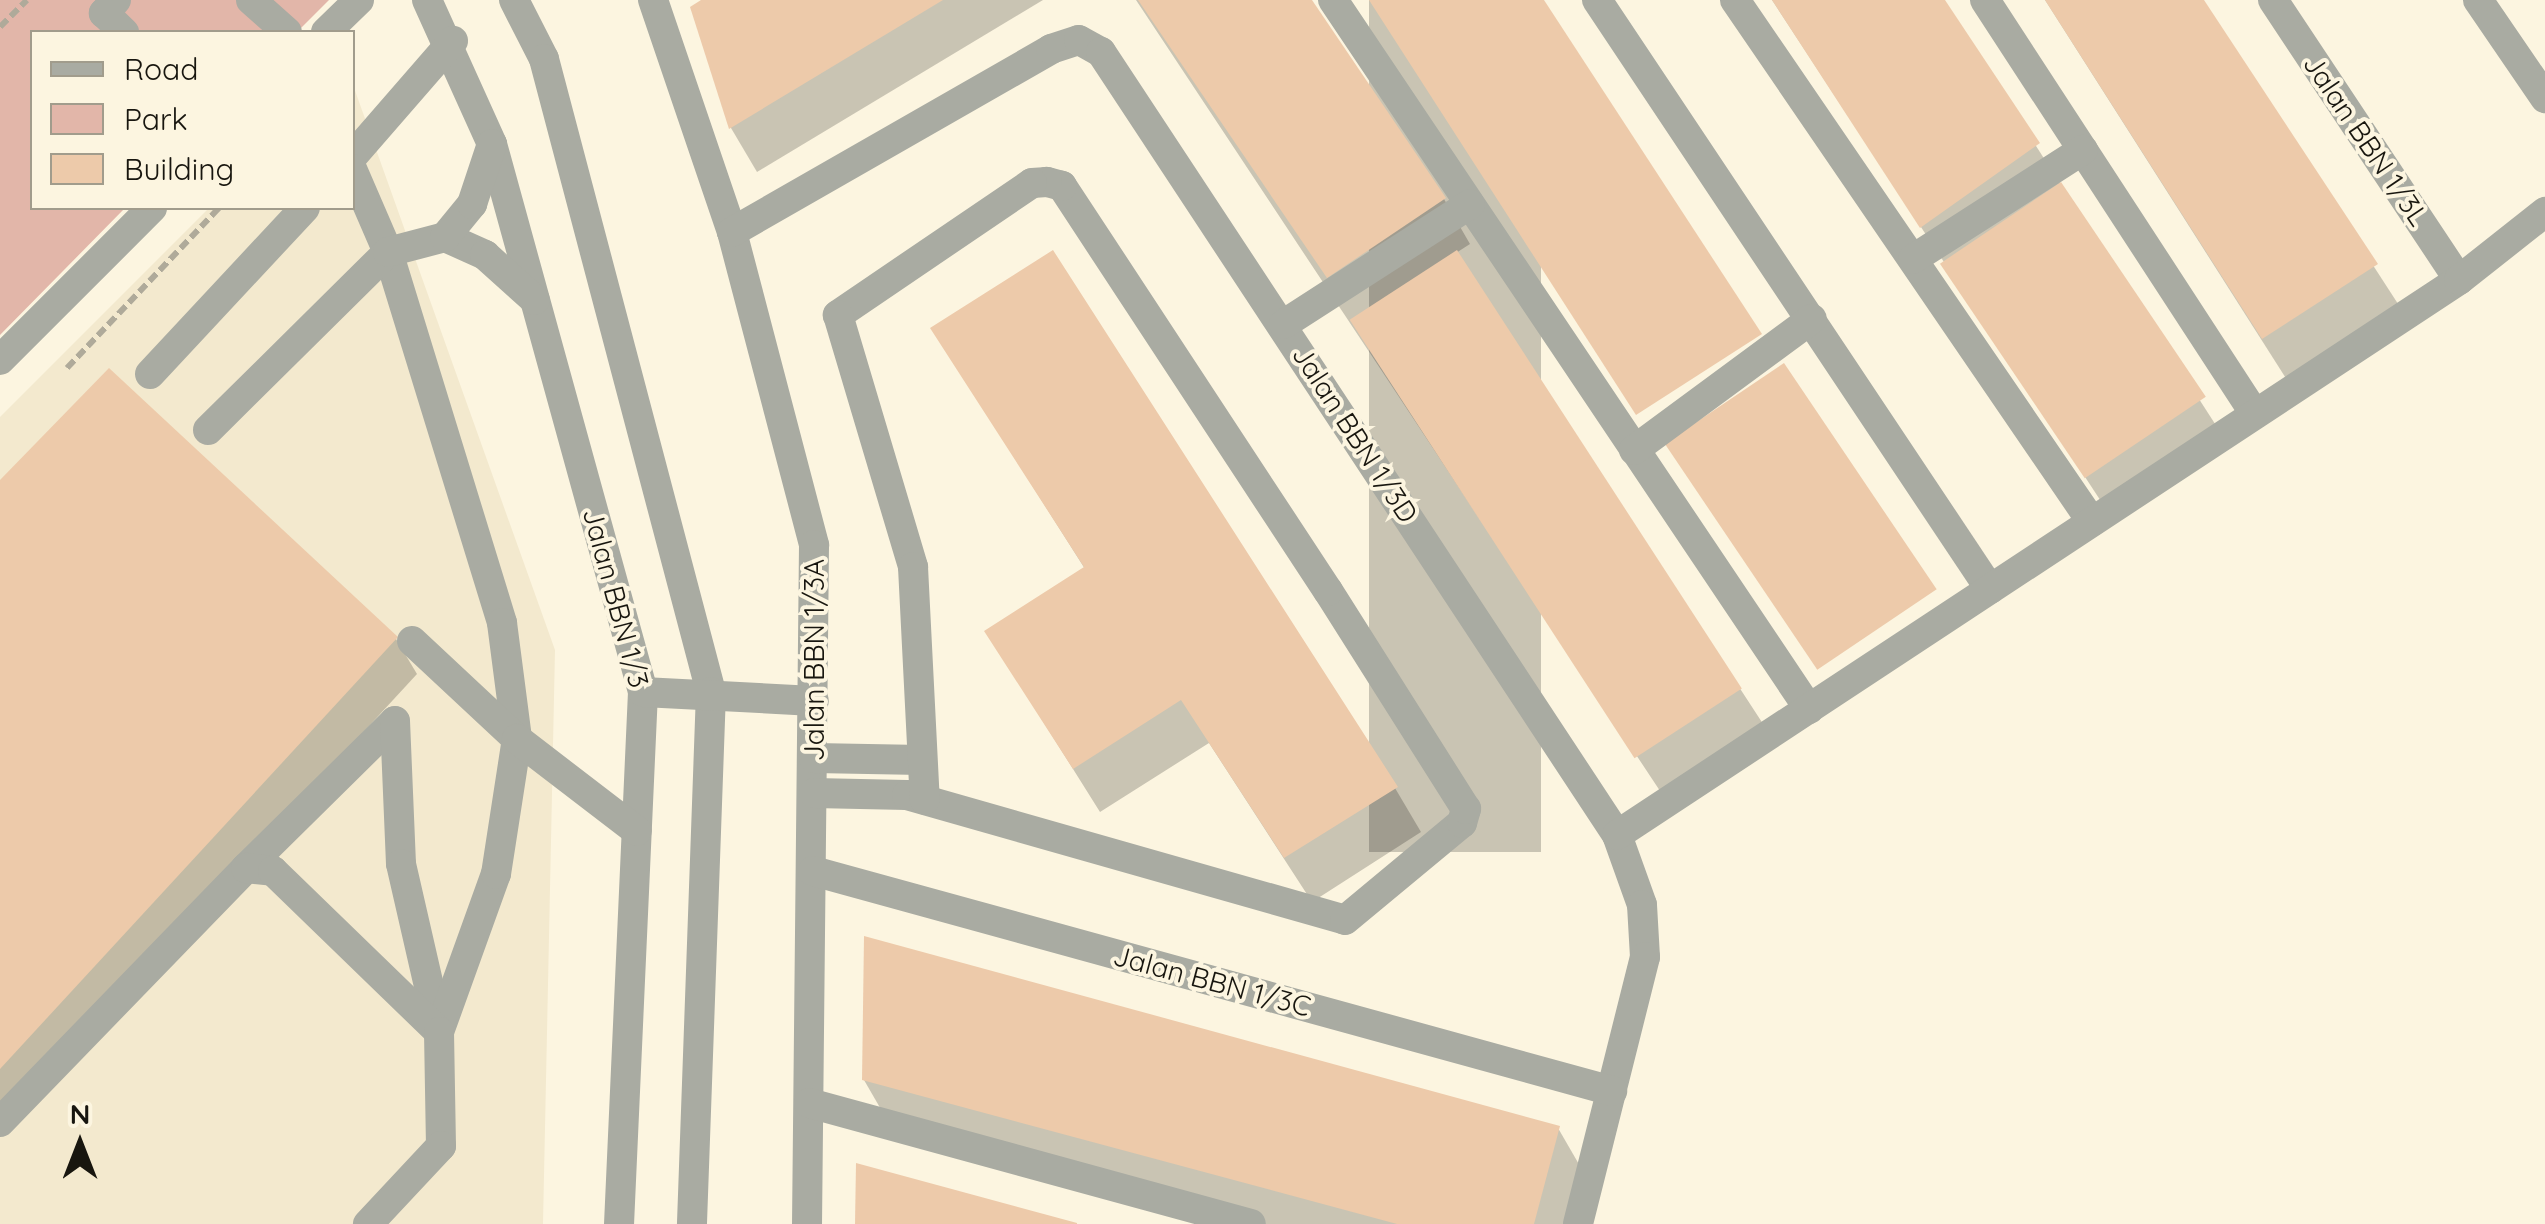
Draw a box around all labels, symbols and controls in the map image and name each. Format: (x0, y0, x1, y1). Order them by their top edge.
legend (30, 30, 355, 210)
street label: Jalan BBN 1/3L (2296, 48, 2436, 232)
text: Road (124, 50, 198, 88)
text: Park (124, 100, 188, 138)
text: Building (124, 150, 234, 188)
street label: Jalan BBN 1/3D (1285, 339, 1425, 529)
street label: Jalan BBN 1/3 (576, 505, 656, 691)
street label: Jalan BBN 1/3A (797, 559, 831, 761)
street label: Jalan BBN 1/3C (1110, 939, 1314, 1023)
north arrow (30, 1094, 130, 1194)
text: N (70, 1096, 90, 1131)

